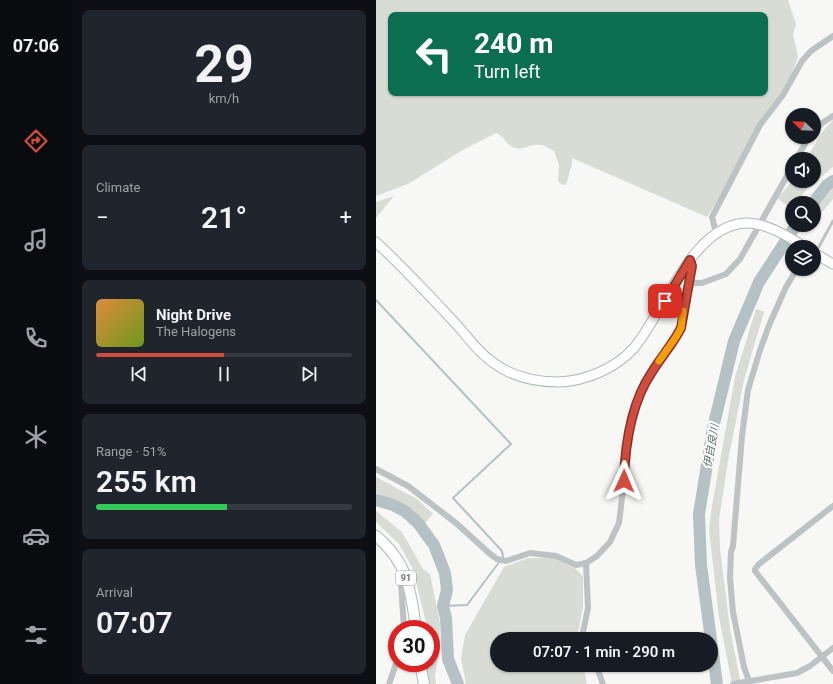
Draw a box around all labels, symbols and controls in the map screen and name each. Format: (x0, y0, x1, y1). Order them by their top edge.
text: 240 m (474, 27, 553, 60)
icon: left (408, 28, 460, 80)
text: 29 (194, 34, 254, 95)
text: 07:06 (13, 35, 59, 56)
text: Turn left (474, 61, 540, 82)
text: km/h (209, 91, 239, 106)
north arrow (785, 108, 821, 144)
map controls (785, 108, 821, 276)
icon: directions (22, 127, 50, 155)
button: sound (785, 152, 821, 188)
text: Climate (96, 180, 140, 195)
button: search (785, 196, 821, 232)
text: 21° (201, 200, 247, 235)
text: − (96, 205, 109, 230)
text: + (340, 205, 352, 230)
icon: music (22, 226, 50, 254)
button: layers (785, 240, 821, 276)
pin (648, 284, 682, 318)
icon: arrive (654, 290, 676, 312)
text: Night Drive (156, 306, 231, 324)
icon: phone (22, 324, 50, 352)
text: The Halogens (156, 324, 236, 339)
icon: previous (128, 363, 150, 385)
icon: pause (213, 363, 235, 385)
icon: next (298, 363, 320, 385)
water label: 伊自良川 (701, 422, 722, 469)
icon: climate (22, 423, 50, 451)
text: Range · 51% (96, 444, 166, 459)
position arrow (603, 460, 645, 502)
text: 255 km (96, 464, 197, 499)
icon: car (22, 522, 50, 550)
road number: 91 (396, 571, 416, 585)
text: Arrival (96, 585, 133, 600)
text: 07:07 (96, 605, 173, 640)
speed limit sign: 30 (388, 620, 440, 672)
icon: filters (22, 621, 50, 649)
text: 07:07 · 1 min · 290 m (533, 643, 675, 661)

